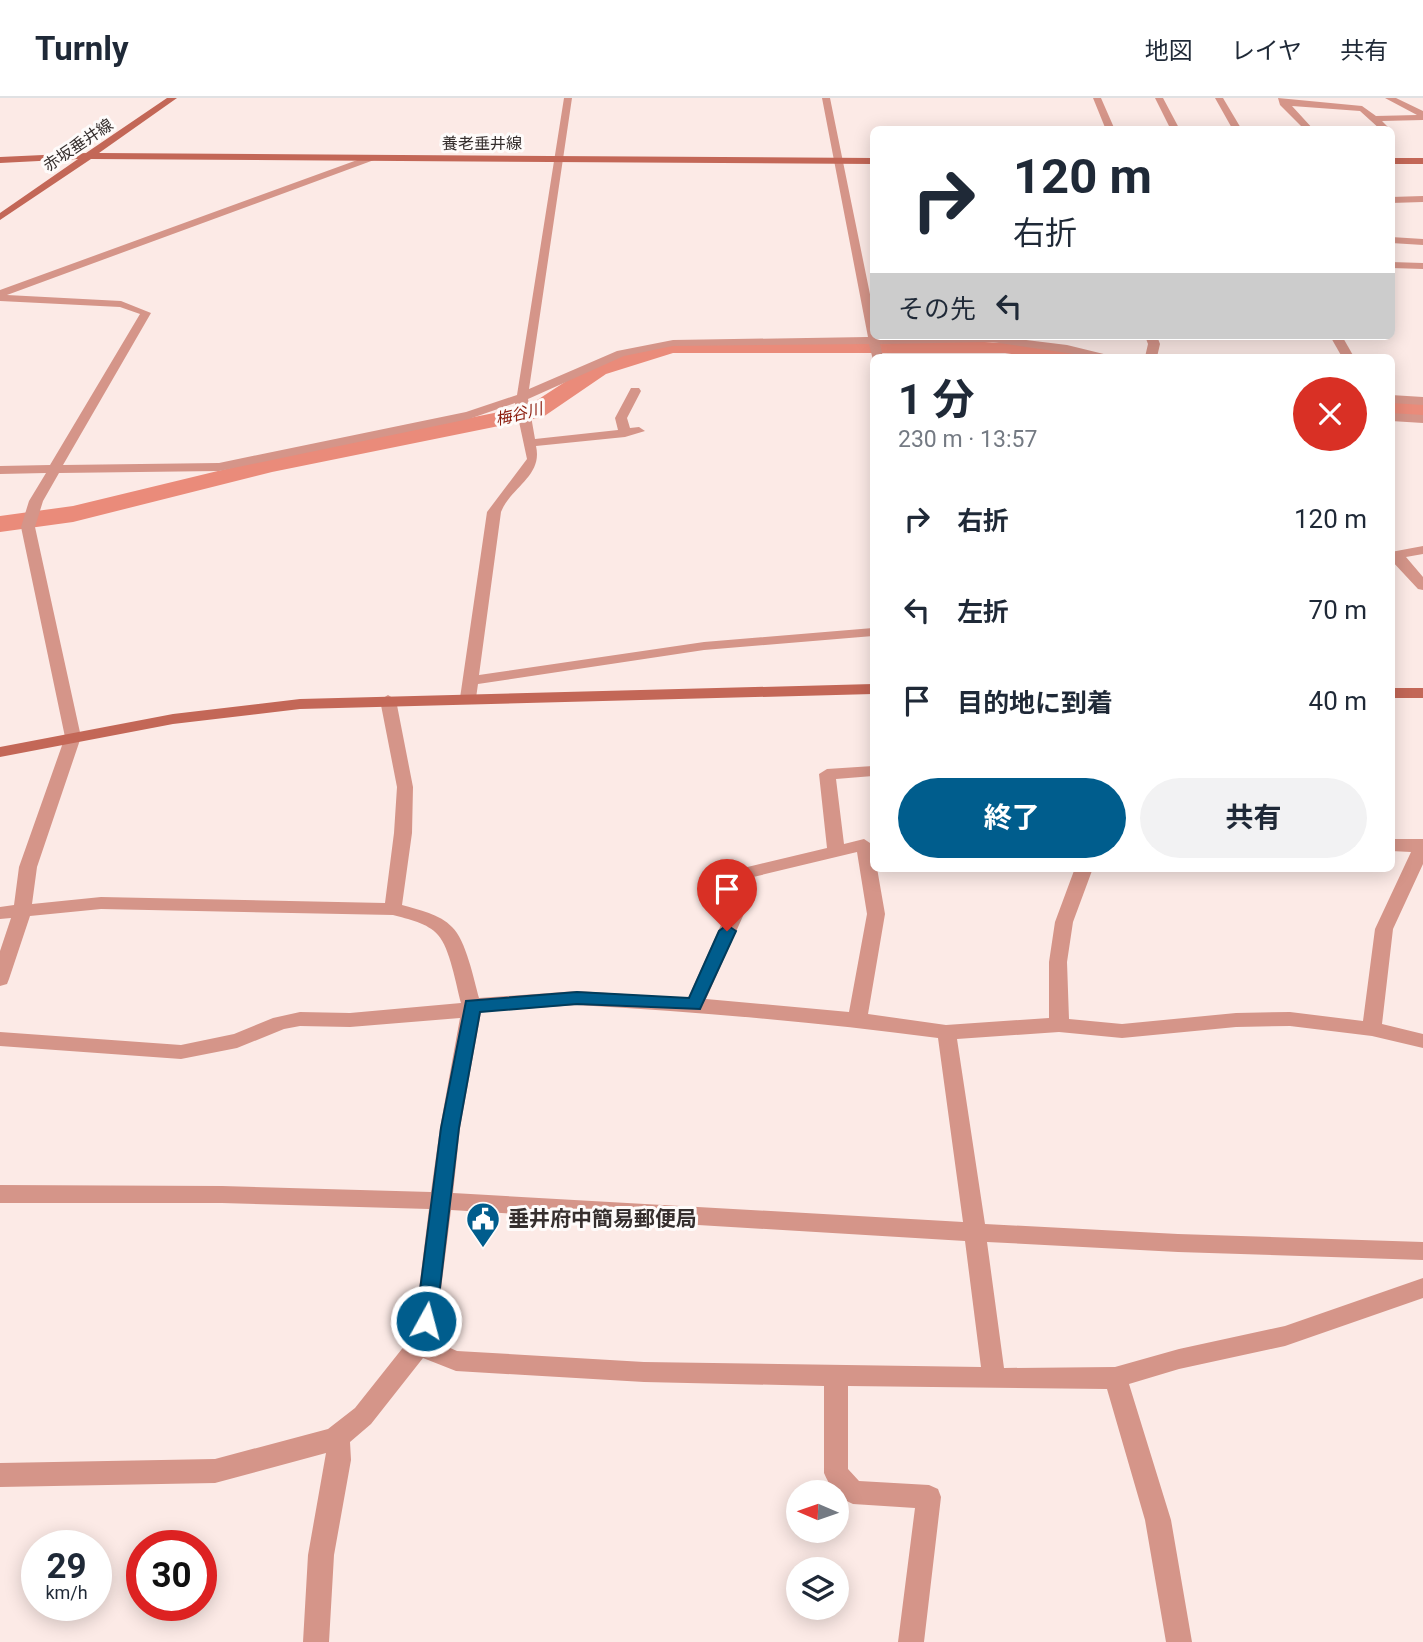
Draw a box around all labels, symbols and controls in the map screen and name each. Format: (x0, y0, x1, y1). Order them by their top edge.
text: Turnly (35, 29, 129, 68)
text: 地図 (1145, 37, 1193, 65)
text: レイヤ (1231, 37, 1302, 65)
text: 共有 (1340, 37, 1388, 65)
street label: 赤坂垂井線 (40, 115, 116, 175)
street label: 養老垂井線 (442, 134, 522, 153)
text: 120 m (1013, 148, 1152, 205)
icon: right (898, 154, 989, 245)
text: 右折 (1013, 214, 1077, 252)
icon: left (990, 287, 1028, 325)
text: その先 (898, 294, 976, 324)
text: 1 分 (898, 375, 975, 424)
button: close (1293, 377, 1367, 451)
water label: 梅谷川 (493, 398, 547, 429)
text: 230 m · 13:57 (898, 426, 1037, 453)
icon: right (898, 500, 936, 538)
text: 120 m (1294, 504, 1367, 534)
text: 右折 (957, 506, 1009, 536)
icon: left (898, 591, 936, 629)
text: 70 m (1309, 595, 1367, 625)
text: 左折 (957, 597, 1009, 627)
icon: arrive (898, 682, 936, 720)
text: 40 m (1309, 686, 1367, 716)
text: 目的地に到着 (957, 688, 1113, 718)
button: 終了 (898, 778, 1126, 858)
button: 共有 (1140, 778, 1367, 858)
pin (697, 859, 757, 931)
icon: arrive (708, 870, 746, 908)
public building icon: 垂井府中簡易郵便局 (464, 1200, 502, 1249)
place label: 垂井府中簡易郵便局 (508, 1207, 697, 1231)
position arrow (389, 1284, 463, 1358)
north arrow (786, 1480, 849, 1544)
map controls (786, 1480, 849, 1620)
speed limit sign: 30 (126, 1530, 217, 1621)
text: 29 (46, 1546, 87, 1587)
button: layers (786, 1557, 849, 1620)
text: km/h (45, 1582, 88, 1603)

